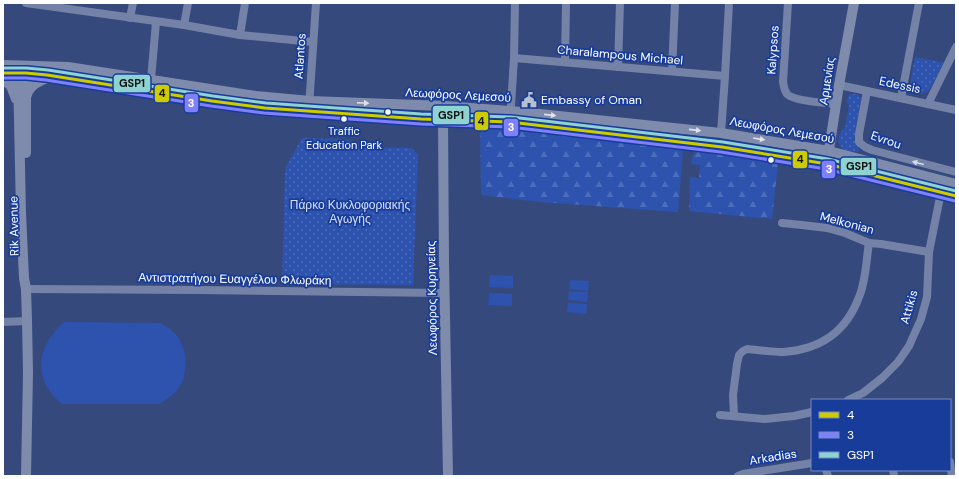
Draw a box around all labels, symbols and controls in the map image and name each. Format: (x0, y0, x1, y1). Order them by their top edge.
street label: Kalypsos (763, 25, 783, 75)
street label: Atlantos (290, 33, 310, 79)
street label: Charalampous Michael (556, 42, 684, 68)
street label: Αρμενίας (815, 56, 839, 106)
street label: Edessis (878, 73, 922, 97)
line badge: GSP1 (113, 74, 151, 93)
text: GSP1 (119, 76, 145, 90)
line badge: 4 (154, 84, 170, 103)
street label: Λεωφόρος Λεμεσού (405, 84, 511, 106)
text: 4 (158, 86, 166, 100)
public building icon: Embassy of Oman (520, 91, 538, 109)
place label: Embassy of Oman (541, 92, 642, 108)
line badge: 3 (184, 93, 199, 113)
text: 3 (188, 96, 194, 110)
one-way arrow (357, 100, 370, 106)
line badge: GSP1 (432, 105, 470, 125)
unlabelled marker (383, 107, 393, 117)
text: GSP1 (438, 108, 464, 122)
line badge: 4 (474, 111, 489, 131)
one-way arrow (544, 111, 556, 118)
street label: Λεωφόρος Λεμεσού (728, 113, 836, 147)
marker: Traffic Education Park (339, 114, 349, 124)
text: 4 (477, 114, 485, 128)
line badge: 3 (503, 118, 519, 137)
text: 3 (508, 120, 514, 134)
place label: Traffic Education Park (306, 124, 382, 152)
one-way arrow (689, 127, 701, 134)
street label: Evrou (869, 127, 904, 153)
one-way arrow (753, 136, 765, 142)
line badge: 4 (792, 150, 808, 169)
text: 4 (796, 152, 804, 166)
unlabelled marker (766, 155, 776, 165)
line badge: GSP1 (840, 157, 877, 176)
text: GSP1 (846, 159, 872, 173)
one-way arrow (912, 159, 924, 165)
line badge: 3 (821, 160, 836, 179)
text: 3 (826, 162, 832, 176)
street label: Rik Avenue (5, 196, 23, 256)
park label: Πάρκο Κυκλοφοριακής Αγωγής (290, 197, 410, 227)
street label: Melkonian (818, 208, 876, 238)
street label: Λεωφόρος Κυρηνείας (423, 240, 441, 355)
street label: Αντιστρατήγου Ευαγγέλου Φλωράκη (138, 269, 332, 289)
street label: Attikis (897, 288, 921, 326)
legend (811, 399, 951, 471)
text: 4 (847, 407, 854, 423)
text: 3 (847, 427, 854, 443)
street label: Arkadias (748, 445, 798, 469)
text: GSP1 (847, 447, 874, 463)

